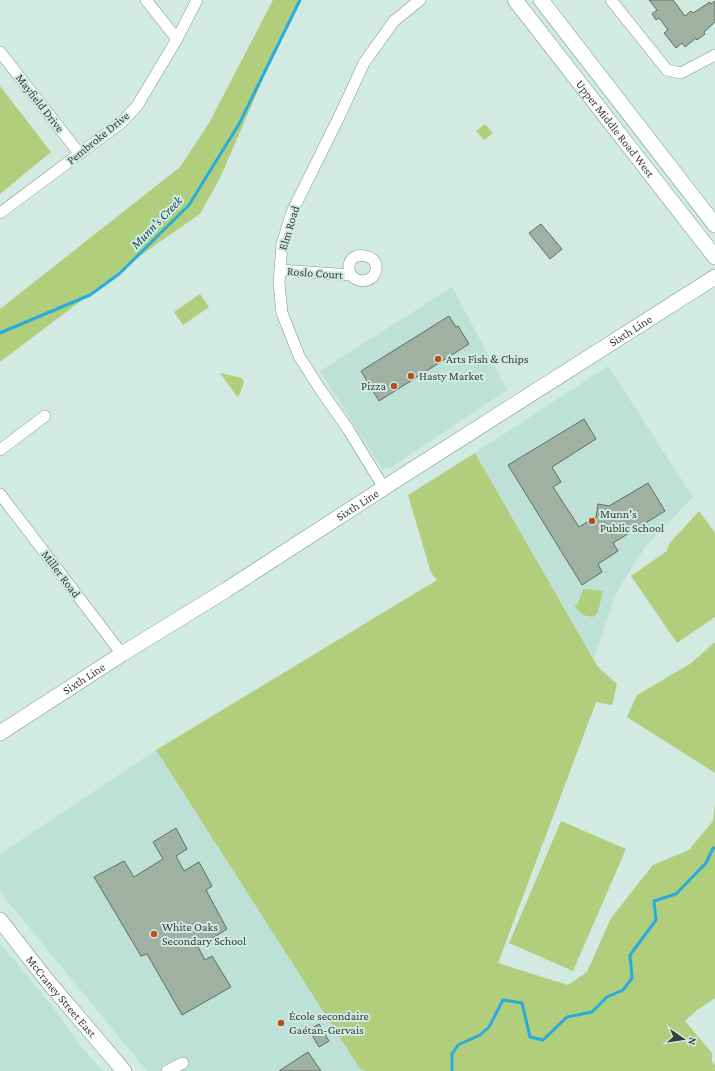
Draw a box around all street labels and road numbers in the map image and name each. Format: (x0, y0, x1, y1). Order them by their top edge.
street label: Mayfield Drive (13, 71, 67, 135)
street label: Upper Middle Road West (573, 77, 658, 181)
street label: Pembroke Drive (64, 109, 132, 167)
street label: Elm Road (276, 203, 303, 252)
street label: Roslo Court (287, 264, 344, 282)
street label: Sixth Line (607, 312, 655, 349)
street label: Sixth Line (334, 486, 381, 524)
street label: Miller Road (39, 548, 84, 601)
street label: Sixth Line (60, 660, 108, 698)
street label: McCraney Street East (23, 953, 100, 1041)

